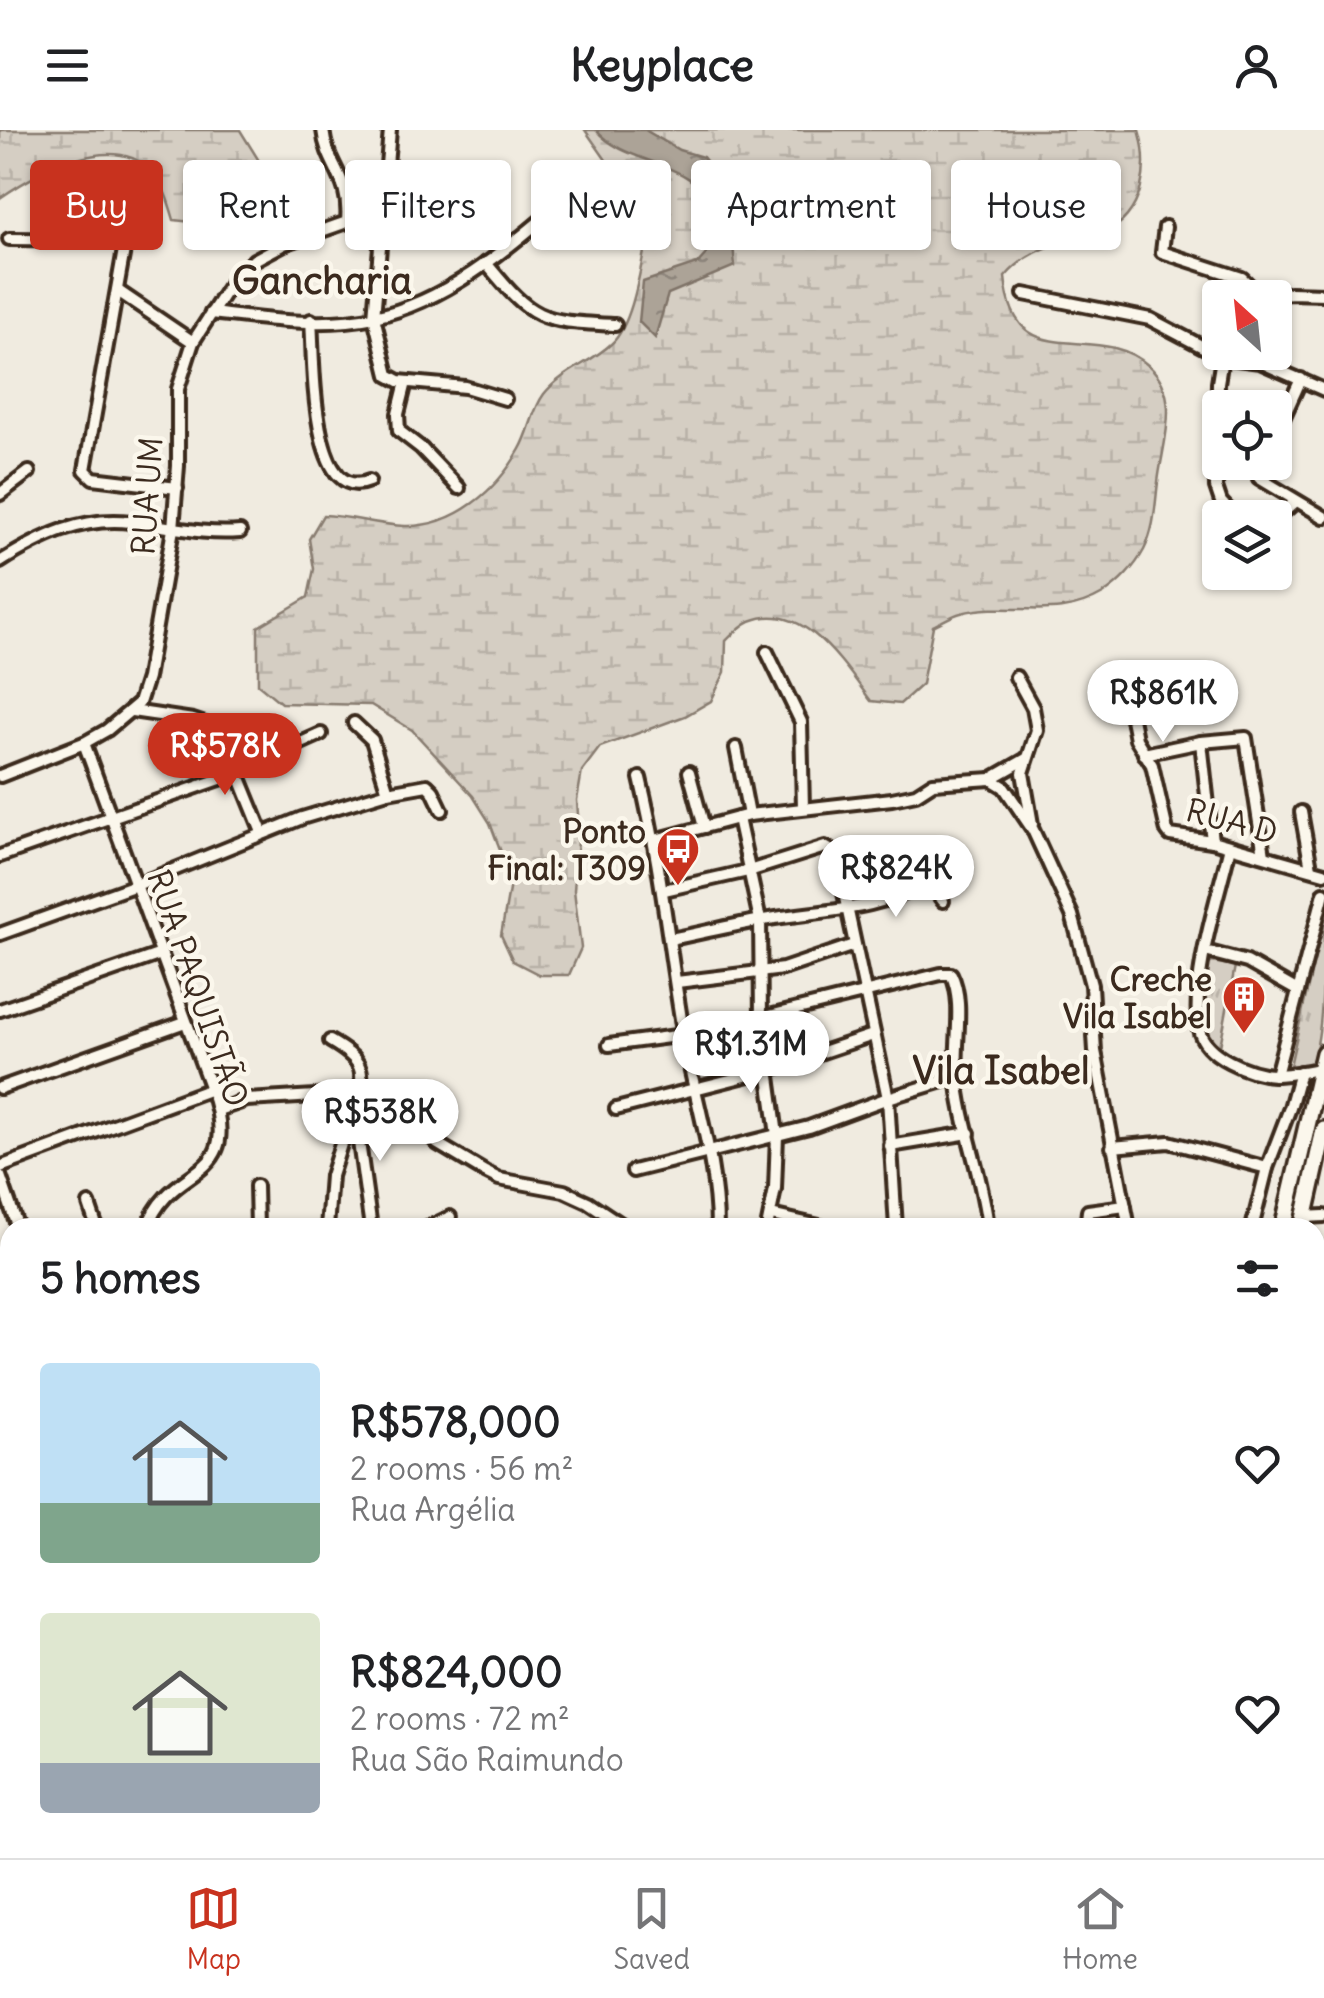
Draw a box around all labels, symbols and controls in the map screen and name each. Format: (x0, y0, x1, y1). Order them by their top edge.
text: Keyplace (570, 37, 754, 93)
icon: menu (40, 38, 95, 93)
icon: person (1229, 38, 1284, 93)
chip: Buy (30, 160, 163, 250)
chip: Rent (183, 160, 325, 250)
chip: Filters (345, 160, 511, 250)
chip: New (531, 160, 671, 250)
chip: Apartment (691, 160, 931, 250)
chip: House (951, 160, 1121, 250)
district label: Gancharia (232, 257, 412, 304)
north arrow (1202, 280, 1292, 370)
map controls (1202, 280, 1292, 590)
button: locate (1202, 390, 1292, 480)
street label: RUA UM (122, 436, 172, 556)
button: layers (1202, 500, 1292, 590)
pin: R$861K (1082, 660, 1244, 745)
text: R$861K (1109, 672, 1217, 713)
pin: R$578K (144, 713, 306, 798)
text: R$578K (170, 725, 280, 766)
street label: RUA D (1182, 789, 1282, 853)
place label: Ponto Final: T309 (488, 811, 646, 889)
bus stop icon: Ponto Final: T309 (655, 826, 701, 887)
pin: R$824K (815, 835, 977, 920)
text: R$824K (840, 847, 952, 888)
street label: RUA PAQUISTÃO (138, 864, 258, 1112)
place label: Creche Vila Isabel (1063, 959, 1212, 1037)
building icon: Creche Vila Isabel (1221, 974, 1267, 1035)
pin: R$1.31M (659, 1011, 843, 1096)
text: R$1.31M (694, 1023, 808, 1064)
district label: Vila Isabel (912, 1047, 1090, 1094)
pin: R$538K (299, 1079, 461, 1164)
text: R$538K (324, 1091, 436, 1132)
icon: filters (1230, 1251, 1285, 1306)
text: 5 homes (40, 1252, 201, 1304)
text: R$578,000 (350, 1396, 561, 1448)
icon: home (120, 1403, 240, 1523)
icon: heart (1230, 1436, 1285, 1491)
text: 2 rooms · 56 m² (350, 1448, 573, 1489)
text: Rua Argélia (350, 1489, 516, 1530)
text: R$824,000 (350, 1646, 563, 1698)
icon: home (120, 1653, 240, 1773)
icon: heart (1230, 1686, 1285, 1741)
text: 2 rooms · 72 m² (350, 1698, 570, 1739)
text: Rua São Raimundo (350, 1739, 624, 1780)
tab: Map (186, 1881, 241, 1977)
tab: Saved (613, 1881, 690, 1977)
tab: Home (1062, 1881, 1138, 1977)

